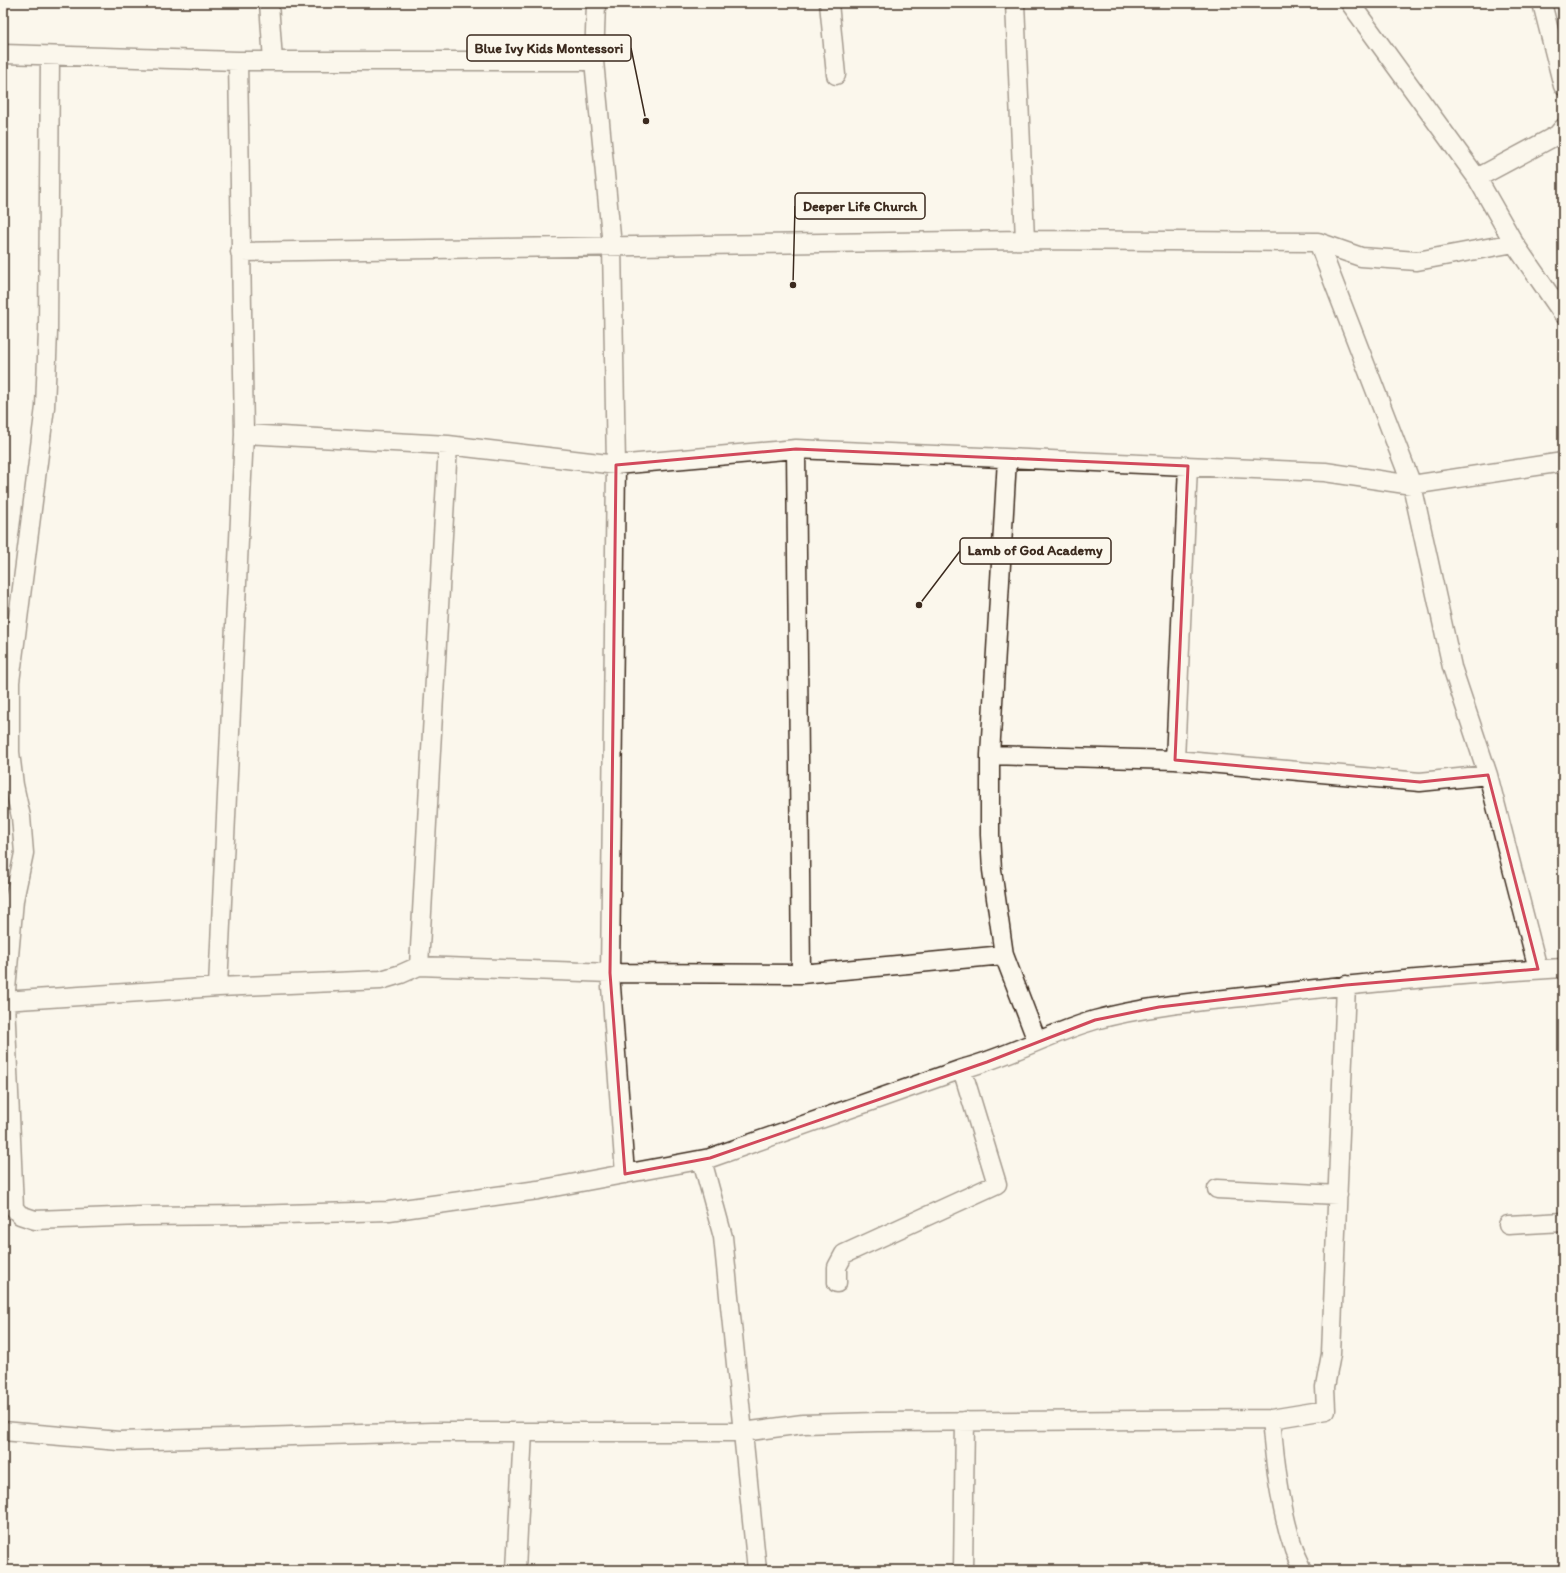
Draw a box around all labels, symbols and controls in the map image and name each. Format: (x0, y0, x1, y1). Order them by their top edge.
callout: Blue Ivy Kids Montessori (467, 35, 631, 61)
text: Blue Ivy Kids Montessori (475, 40, 623, 57)
callout: Deeper Life Church (795, 193, 925, 219)
text: Deeper Life Church (803, 198, 918, 215)
callout: Lamb of God Academy (960, 538, 1111, 564)
text: Lamb of God Academy (967, 542, 1103, 559)

